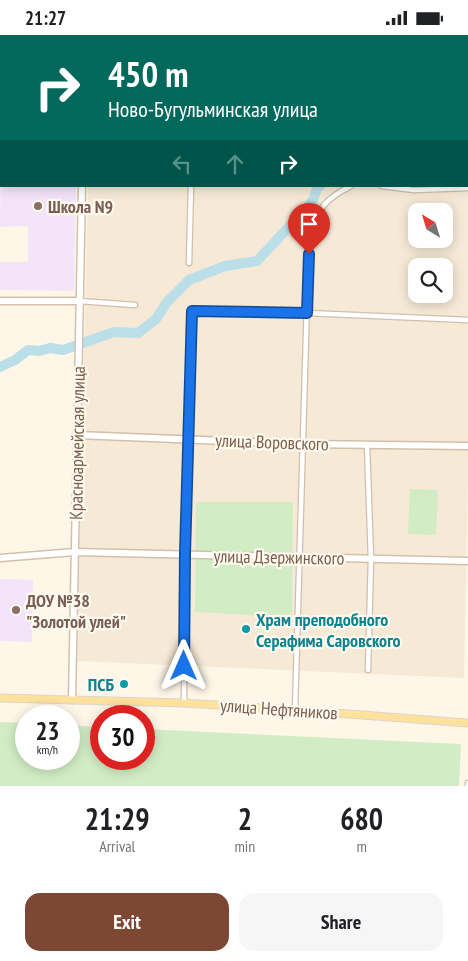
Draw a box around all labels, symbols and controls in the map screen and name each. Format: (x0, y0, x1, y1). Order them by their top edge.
text: 21:27 (25, 6, 66, 30)
text: 450 m (108, 51, 189, 97)
icon: right (25, 55, 90, 120)
text: Ново-Бугульминская улица (108, 95, 318, 123)
icon: left (168, 150, 196, 178)
icon: ahead (221, 150, 249, 178)
icon: right (274, 150, 302, 178)
place label: Школа N9 (48, 195, 113, 218)
marker: Школа N9 (32, 200, 44, 212)
pin (288, 203, 330, 254)
north arrow (408, 203, 452, 247)
map controls (408, 203, 453, 303)
icon: arrive (295, 210, 323, 238)
button: search (408, 258, 453, 303)
street label: Красноармейская улица (64, 366, 90, 520)
street label: улица Воровского (215, 429, 329, 455)
street label: улица Дзержинского (213, 544, 345, 570)
place label: ДОУ №38 "Золотой улей" (26, 589, 126, 633)
marker: ДОУ №38 "Золотой улей" (10, 604, 22, 616)
place label: Храм преподобного Серафима Саровского (256, 608, 401, 652)
marker: Храм преподобного Серафима Саровского (240, 623, 252, 635)
position arrow (157, 639, 209, 691)
place label: ПСБ (88, 673, 114, 696)
marker: ПСБ (118, 678, 130, 690)
street label: улица Нефтяников (220, 693, 338, 725)
speed limit sign: 30 (90, 705, 155, 770)
text: 23 (36, 715, 59, 747)
text: km/h (37, 742, 58, 757)
text: 21:29 (85, 799, 150, 838)
text: 2 (238, 799, 252, 838)
text: 680 (340, 799, 383, 838)
text: Arrival (99, 836, 135, 856)
text: min (234, 836, 255, 856)
text: m (356, 836, 367, 856)
button: Exit (25, 893, 229, 951)
button: Share (239, 893, 443, 951)

